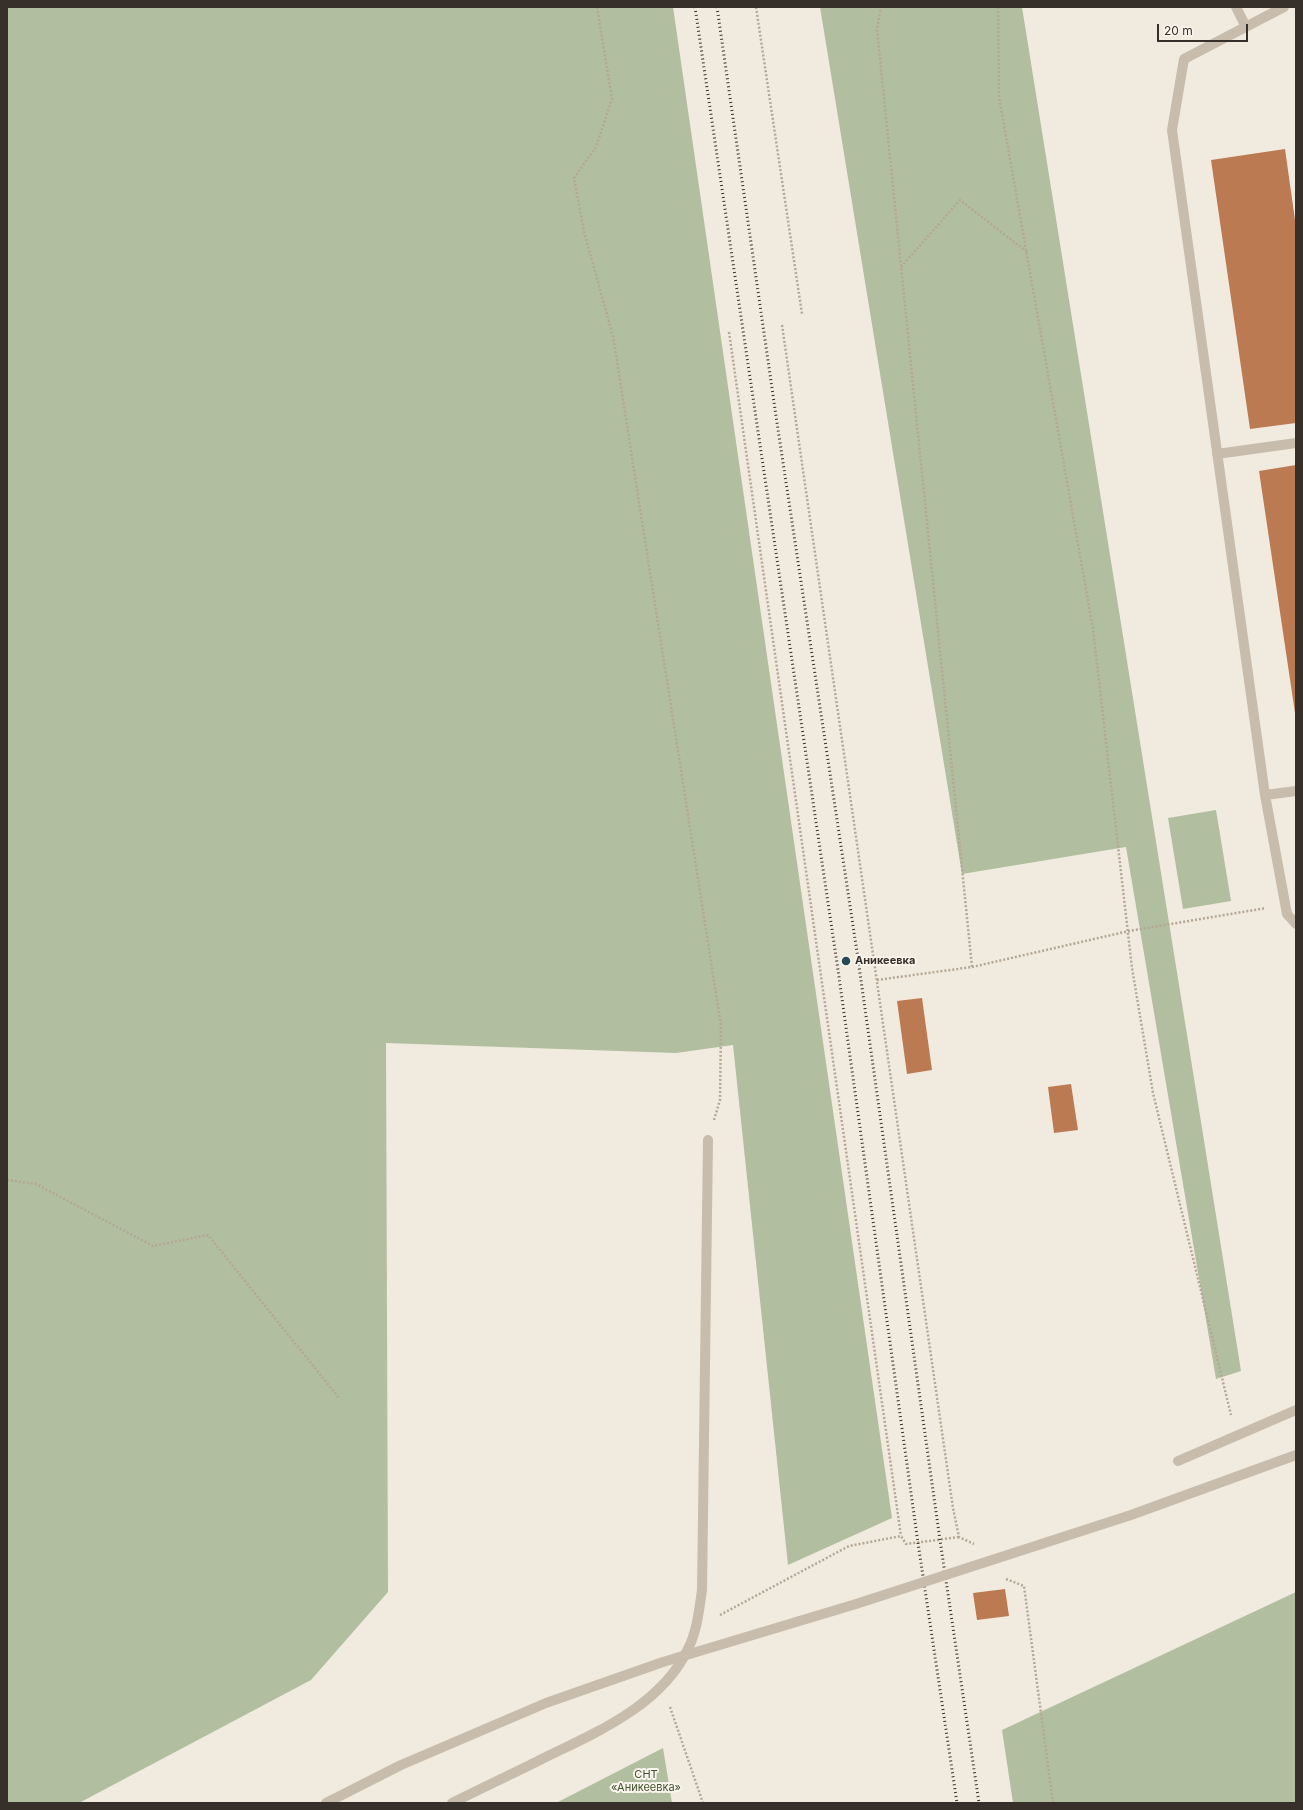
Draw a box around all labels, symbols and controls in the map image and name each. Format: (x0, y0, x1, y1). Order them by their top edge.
scale bar (1159, 16, 1250, 42)
text: 20 m (1164, 23, 1193, 38)
place label: Аникеевка (855, 954, 915, 968)
marker: Аникеевка (840, 955, 852, 967)
park label: СНТ «Аникеевка» (611, 1768, 681, 1794)

